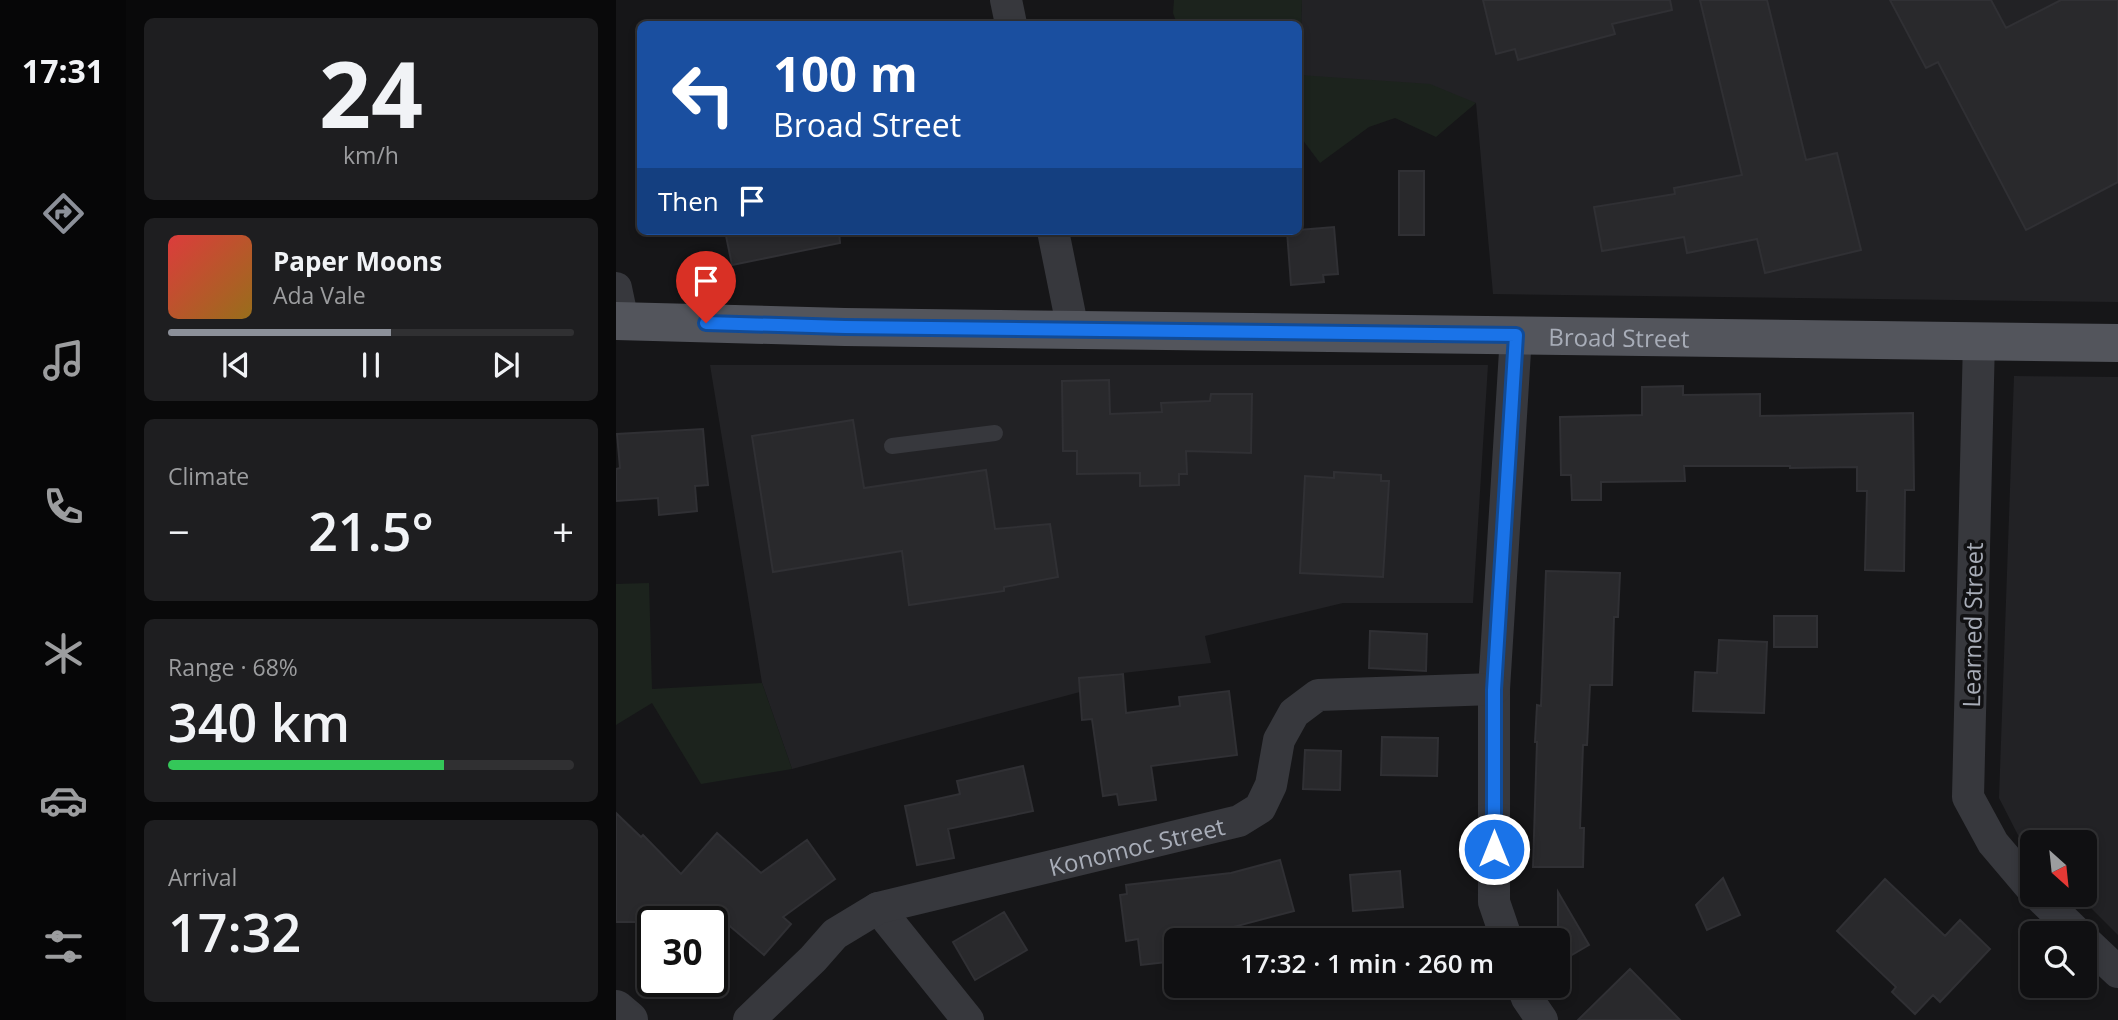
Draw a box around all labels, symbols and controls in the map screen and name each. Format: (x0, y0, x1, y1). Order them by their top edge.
text: 24 (319, 31, 423, 155)
text: 100 m (773, 40, 918, 106)
text: 17:31 (22, 49, 104, 92)
icon: left (658, 49, 749, 140)
text: Broad Street (773, 103, 961, 146)
text: km/h (343, 139, 399, 171)
icon: arrive (733, 182, 771, 220)
text: Then (658, 183, 719, 219)
icon: directions (39, 189, 88, 238)
text: Paper Moons (273, 243, 442, 279)
pin (676, 251, 736, 323)
icon: arrive (687, 262, 725, 300)
text: Ada Vale (273, 279, 366, 311)
street label: Broad Street (1548, 319, 1690, 354)
icon: music (39, 336, 88, 385)
icon: previous (217, 346, 255, 384)
icon: pause (352, 346, 390, 384)
icon: next (487, 346, 525, 384)
text: Climate (168, 460, 249, 492)
icon: phone (39, 482, 88, 531)
text: 21.5° (308, 495, 434, 566)
text: − (168, 505, 190, 557)
text: + (552, 505, 574, 557)
street label: Learned Street (1954, 542, 1990, 708)
icon: climate (39, 629, 88, 678)
text: Range · 68% (168, 651, 298, 683)
text: 340 km (168, 686, 350, 757)
icon: car (39, 776, 88, 825)
street label: Konomoc Street (1045, 809, 1228, 883)
position arrow (1457, 812, 1531, 886)
north arrow (2020, 830, 2096, 906)
map controls (2020, 830, 2097, 998)
text: Arrival (168, 861, 237, 893)
text: 17:32 (168, 896, 301, 967)
speed limit sign: 30 (637, 906, 728, 997)
button: search (2020, 921, 2097, 998)
icon: filters (39, 922, 88, 971)
text: 17:32 · 1 min · 260 m (1240, 945, 1494, 981)

